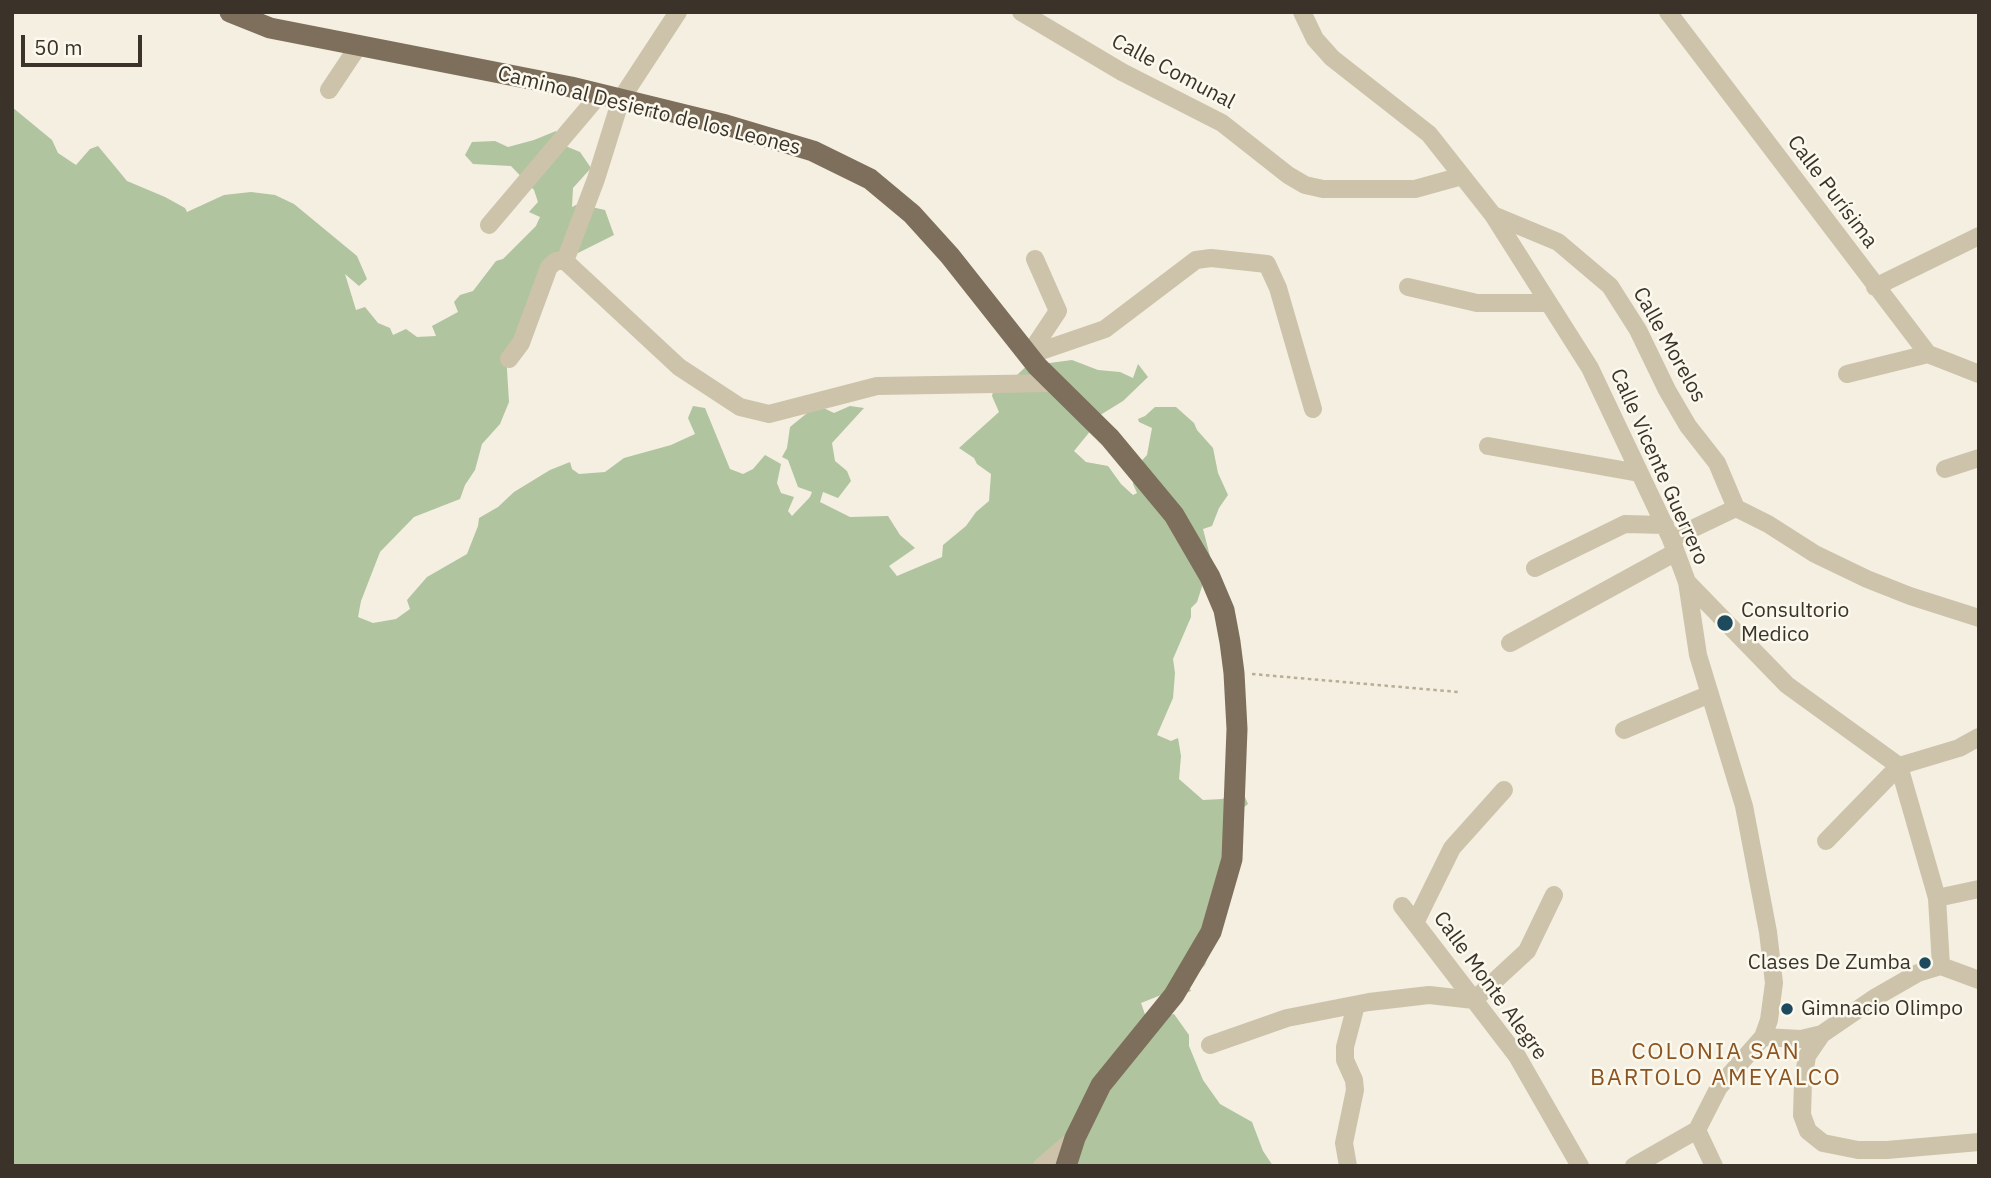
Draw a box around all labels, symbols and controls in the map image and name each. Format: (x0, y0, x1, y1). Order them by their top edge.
scale bar (24, 21, 145, 65)
street label: Calle Comunal (1107, 29, 1239, 115)
text: 50 m (34, 33, 83, 61)
street label: Camino al Desierto de los Leones (495, 61, 803, 161)
street label: Calle Purísima (1781, 131, 1883, 253)
street label: Calle Morelos (1627, 283, 1711, 407)
street label: Calle Vicente Guerrero (1604, 365, 1714, 569)
place label: Consultorio Medico (1741, 598, 1849, 648)
marker: Consultorio Medico (1715, 613, 1735, 633)
street label: Calle Monte Alegre (1428, 907, 1552, 1065)
place label: Clases De Zumba (1748, 950, 1911, 976)
marker: Clases De Zumba (1917, 955, 1933, 971)
place label: Gimnacio Olimpo (1801, 996, 1963, 1022)
marker: Gimnacio Olimpo (1779, 1001, 1795, 1017)
district label: COLONIA SAN BARTOLO AMEYALCO (1592, 1038, 1840, 1092)

